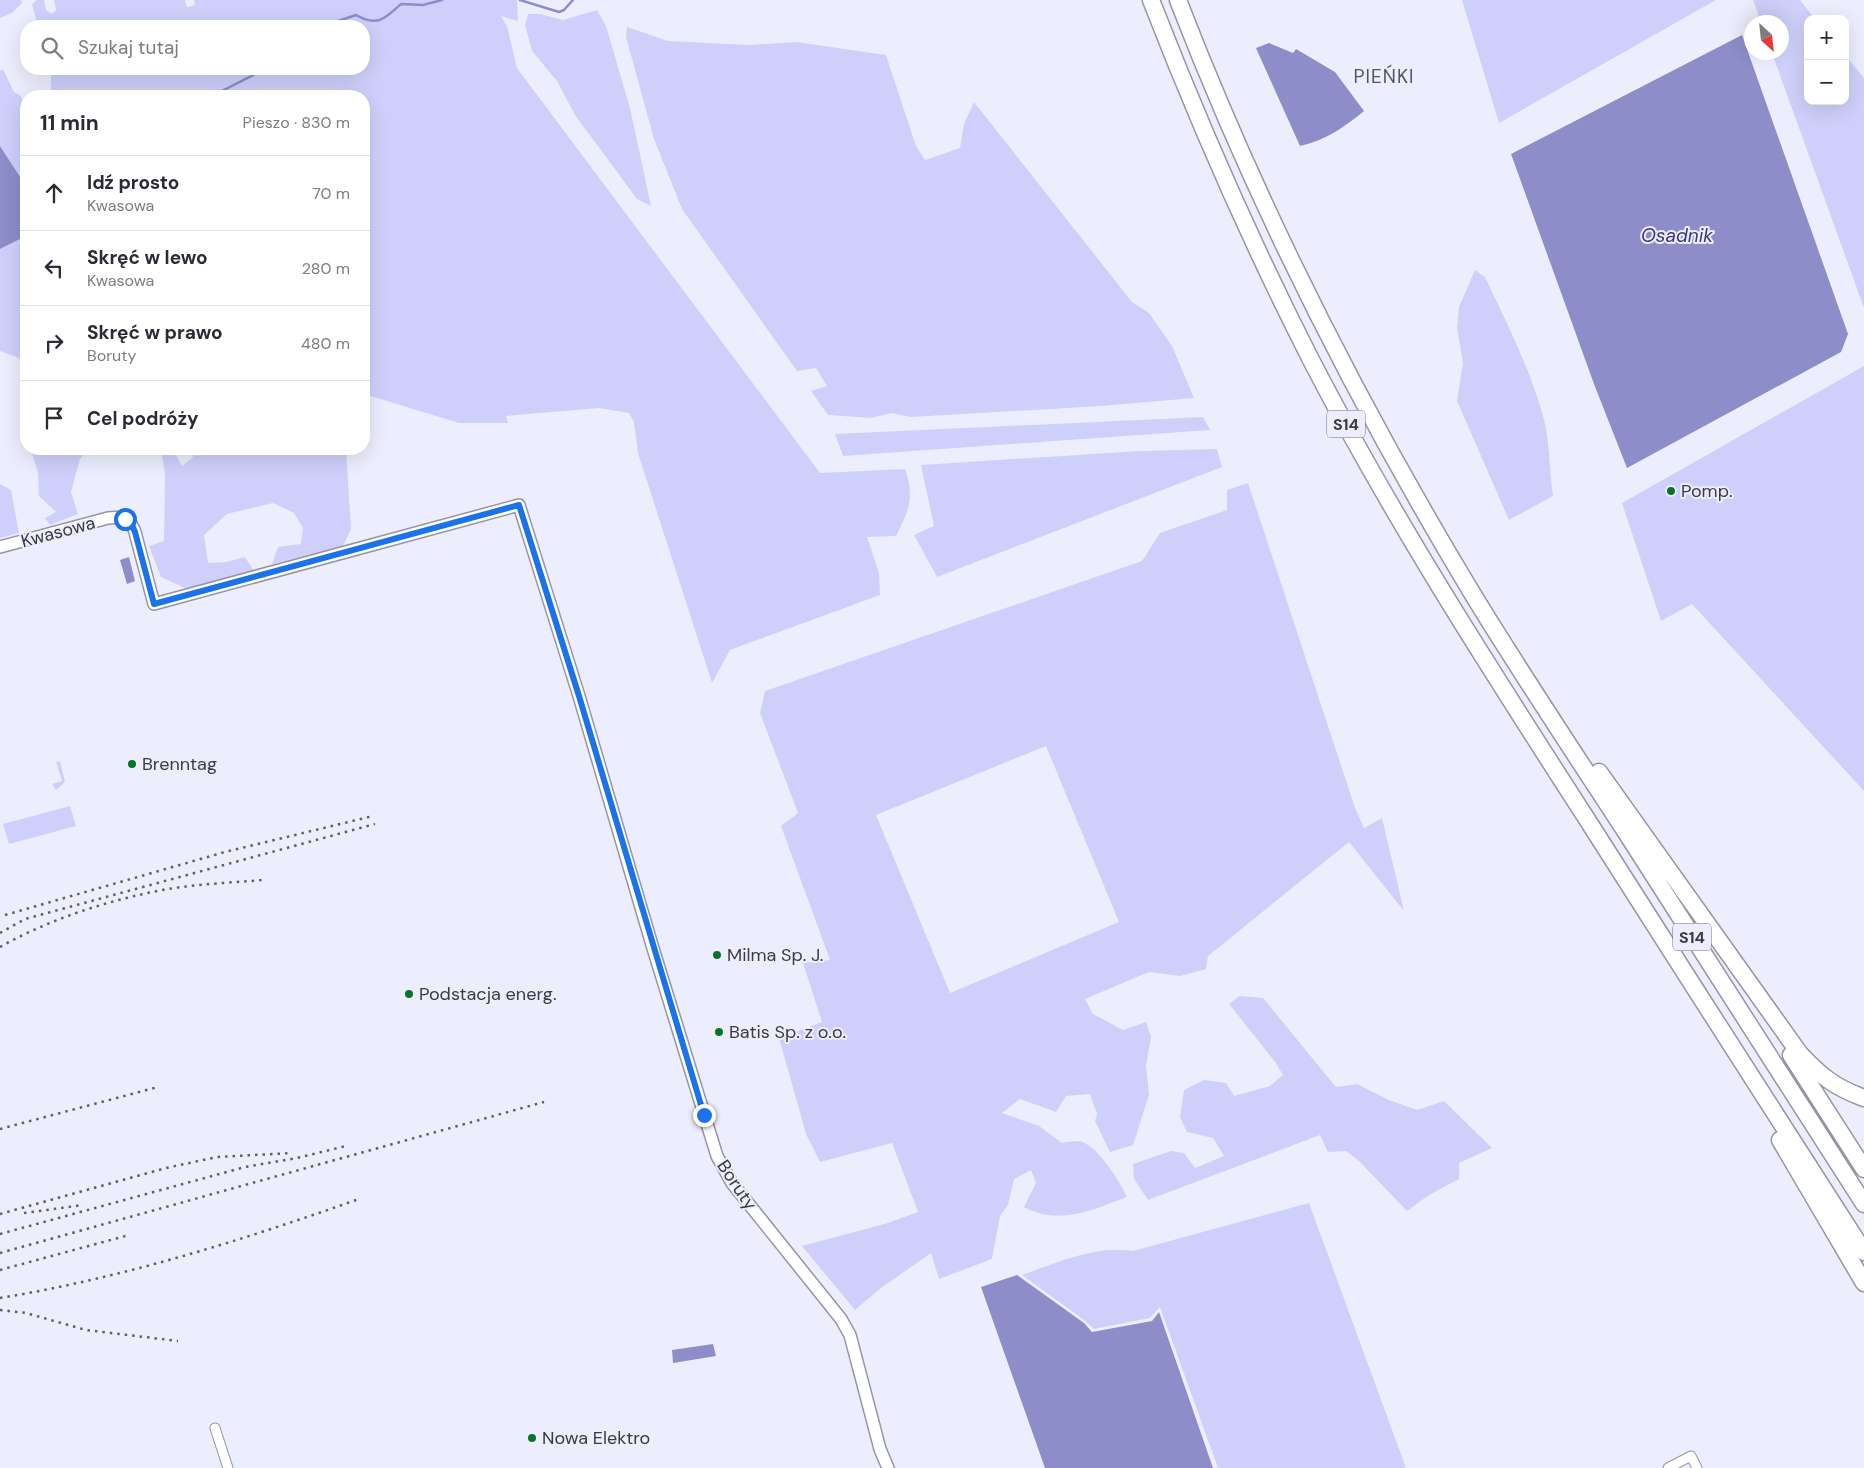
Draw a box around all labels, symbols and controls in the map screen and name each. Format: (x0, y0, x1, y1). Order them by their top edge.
north arrow (1744, 15, 1789, 60)
map controls (1804, 15, 1849, 105)
button: + (1804, 15, 1849, 60)
search box (20, 20, 370, 75)
icon: search (38, 34, 66, 62)
text: Szukaj tutaj (78, 35, 179, 60)
button: − (1804, 60, 1849, 105)
district label: PIEŃKI (1354, 64, 1414, 89)
text: 11 min (40, 109, 99, 137)
text: Pieszo · 830 m (243, 112, 350, 133)
text: Idź prosto (87, 170, 179, 195)
icon: ahead (40, 179, 68, 207)
text: 70 m (312, 183, 350, 204)
text: Kwasowa (87, 195, 154, 216)
water label: Osadnik (1641, 223, 1713, 248)
text: Skręć w lewo (87, 245, 208, 270)
icon: left (40, 254, 68, 282)
text: 280 m (302, 258, 350, 279)
text: Kwasowa (87, 270, 154, 291)
text: Skręć w prawo (87, 320, 223, 345)
icon: right (40, 329, 68, 357)
text: 480 m (301, 333, 350, 354)
text: Boruty (87, 345, 136, 366)
icon: arrive (40, 404, 68, 432)
text: Cel podróży (87, 406, 198, 431)
road number: S14 (1327, 410, 1365, 438)
place label: Pomp. (1681, 479, 1732, 503)
marker: Pomp. (1665, 485, 1677, 497)
route start (114, 508, 137, 531)
street label: Kwasowa (18, 511, 98, 553)
place label: Brenntag (142, 752, 217, 776)
marker: Brenntag (126, 758, 138, 770)
road number: S14 (1673, 924, 1711, 950)
place label: Milma Sp. J. (727, 943, 823, 967)
marker: Milma Sp. J. (711, 949, 723, 961)
place label: Podstacja energ. (419, 982, 556, 1006)
marker: Podstacja energ. (403, 988, 415, 1000)
place label: Batis Sp. z o.o. (729, 1020, 846, 1044)
marker: Batis Sp. z o.o. (713, 1026, 725, 1038)
route end (693, 1104, 716, 1127)
street label: Boruty (712, 1155, 762, 1215)
place label: Nowa Elektro (542, 1426, 650, 1450)
marker: Nowa Elektro (526, 1432, 538, 1444)

